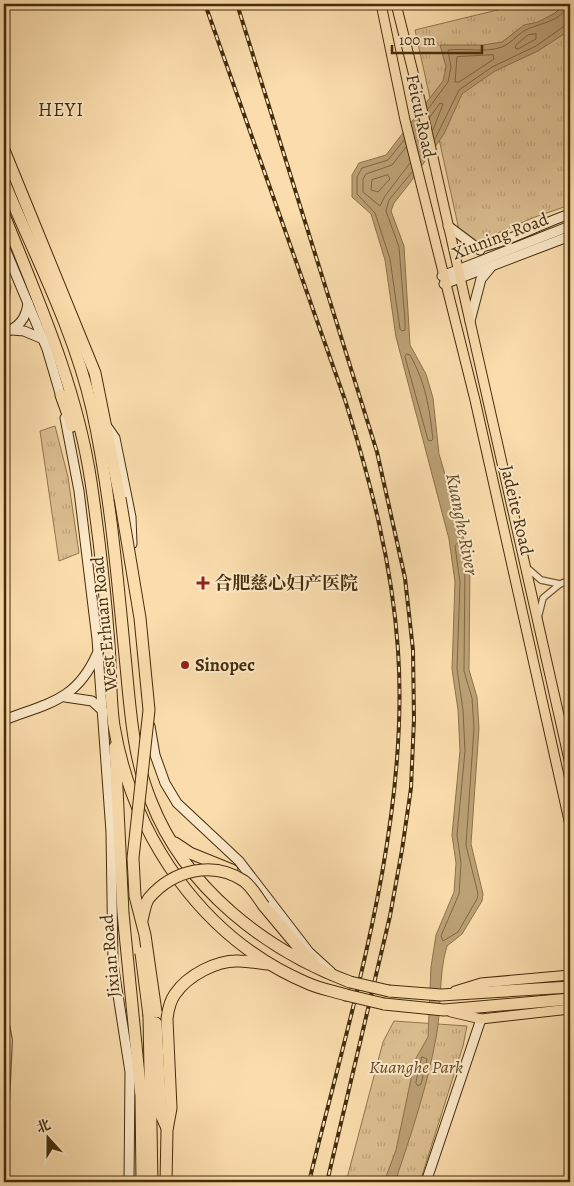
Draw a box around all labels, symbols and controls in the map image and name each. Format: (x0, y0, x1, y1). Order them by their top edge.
scale bar (392, 22, 482, 54)
text: 100 m (399, 30, 436, 50)
street label: Feicui Road (400, 72, 442, 160)
district label: HEYI (38, 97, 84, 123)
street label: Xiuning Road (448, 206, 552, 265)
street label: Jadeite Road (495, 463, 539, 558)
water label: Kuanghe River (439, 471, 485, 579)
street label: West Erhuan Road (85, 555, 123, 694)
place label: 合肥慈心妇产医院 (214, 571, 358, 595)
marker: 合肥慈心妇产医院 (196, 576, 210, 590)
place label: Sinopec (195, 653, 255, 677)
marker: Sinopec (179, 659, 191, 671)
street label: Jixian Road (94, 913, 126, 999)
park label: Kuanghe Park (369, 1055, 463, 1079)
north arrow (22, 1114, 72, 1164)
text: 北 (34, 1115, 53, 1138)

